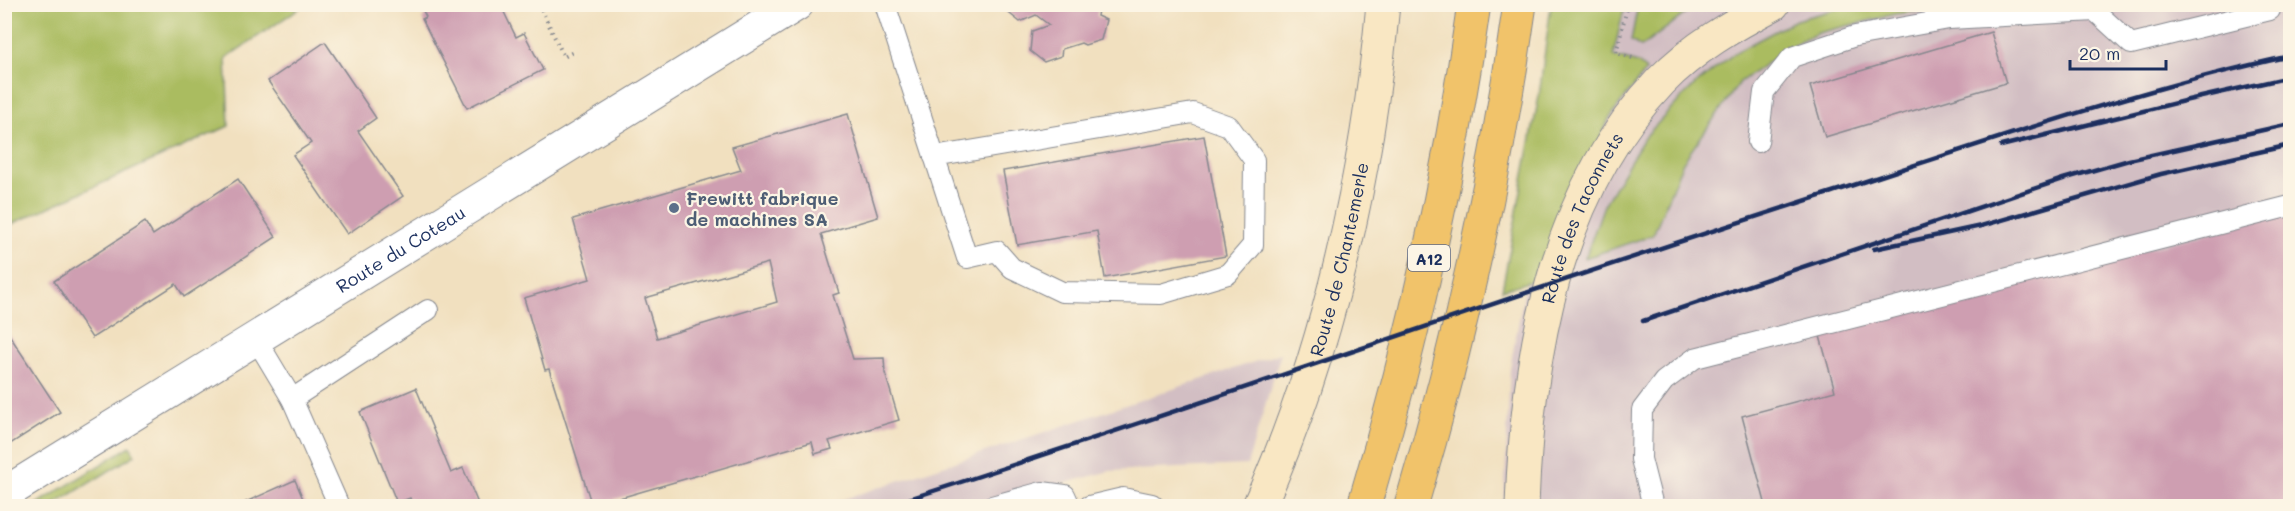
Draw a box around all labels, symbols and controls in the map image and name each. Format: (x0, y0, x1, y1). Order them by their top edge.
scale bar (2070, 33, 2166, 71)
text: 20 m (2079, 41, 2120, 65)
street label: Route des Taconnets (1535, 128, 1628, 306)
street label: Route de Chantemerle (1304, 160, 1374, 359)
place label: Frewitt fabrique de machines SA (686, 186, 839, 231)
street label: Route du Coteau (331, 200, 470, 298)
marker: Frewitt fabrique de machines SA (667, 201, 681, 215)
road number: A12 (1408, 245, 1450, 271)

